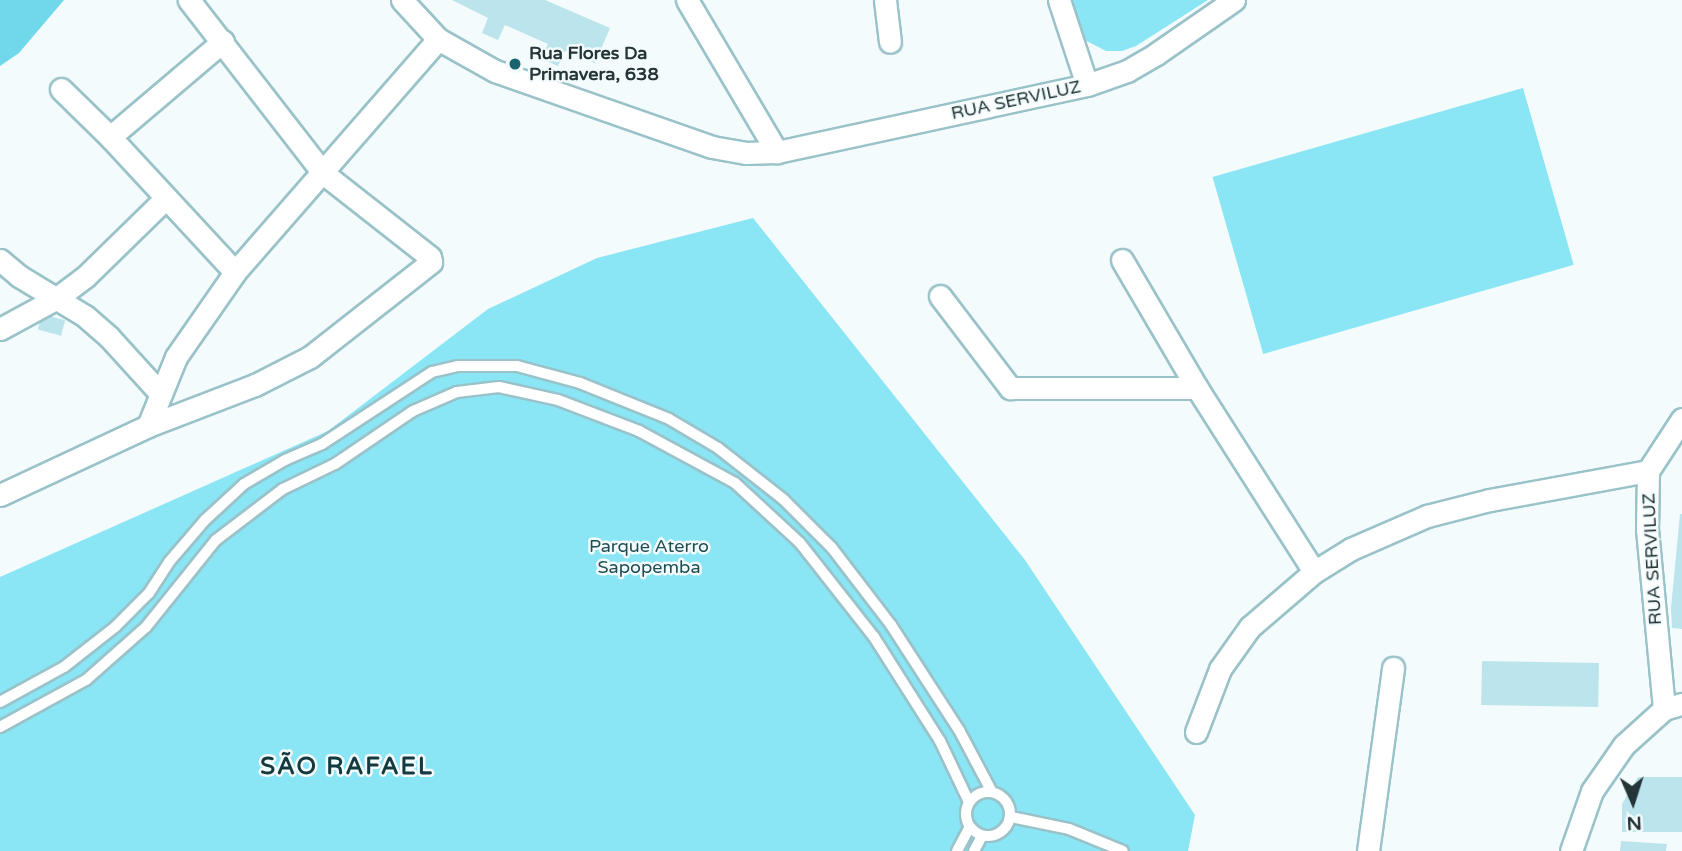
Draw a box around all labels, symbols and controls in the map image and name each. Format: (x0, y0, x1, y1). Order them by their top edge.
place label: Rua Flores Da Primavera, 638 (529, 43, 659, 86)
marker: Rua Flores Da Primavera, 638 (507, 56, 523, 72)
street label: RUA SERVILUZ (949, 76, 1083, 124)
street label: RUA SERVILUZ (1638, 492, 1666, 626)
park label: Parque Aterro Sapopemba (589, 536, 709, 578)
district label: SÃO RAFAEL (262, 753, 432, 781)
north arrow (1598, 767, 1668, 837)
text: N (1626, 812, 1642, 834)

